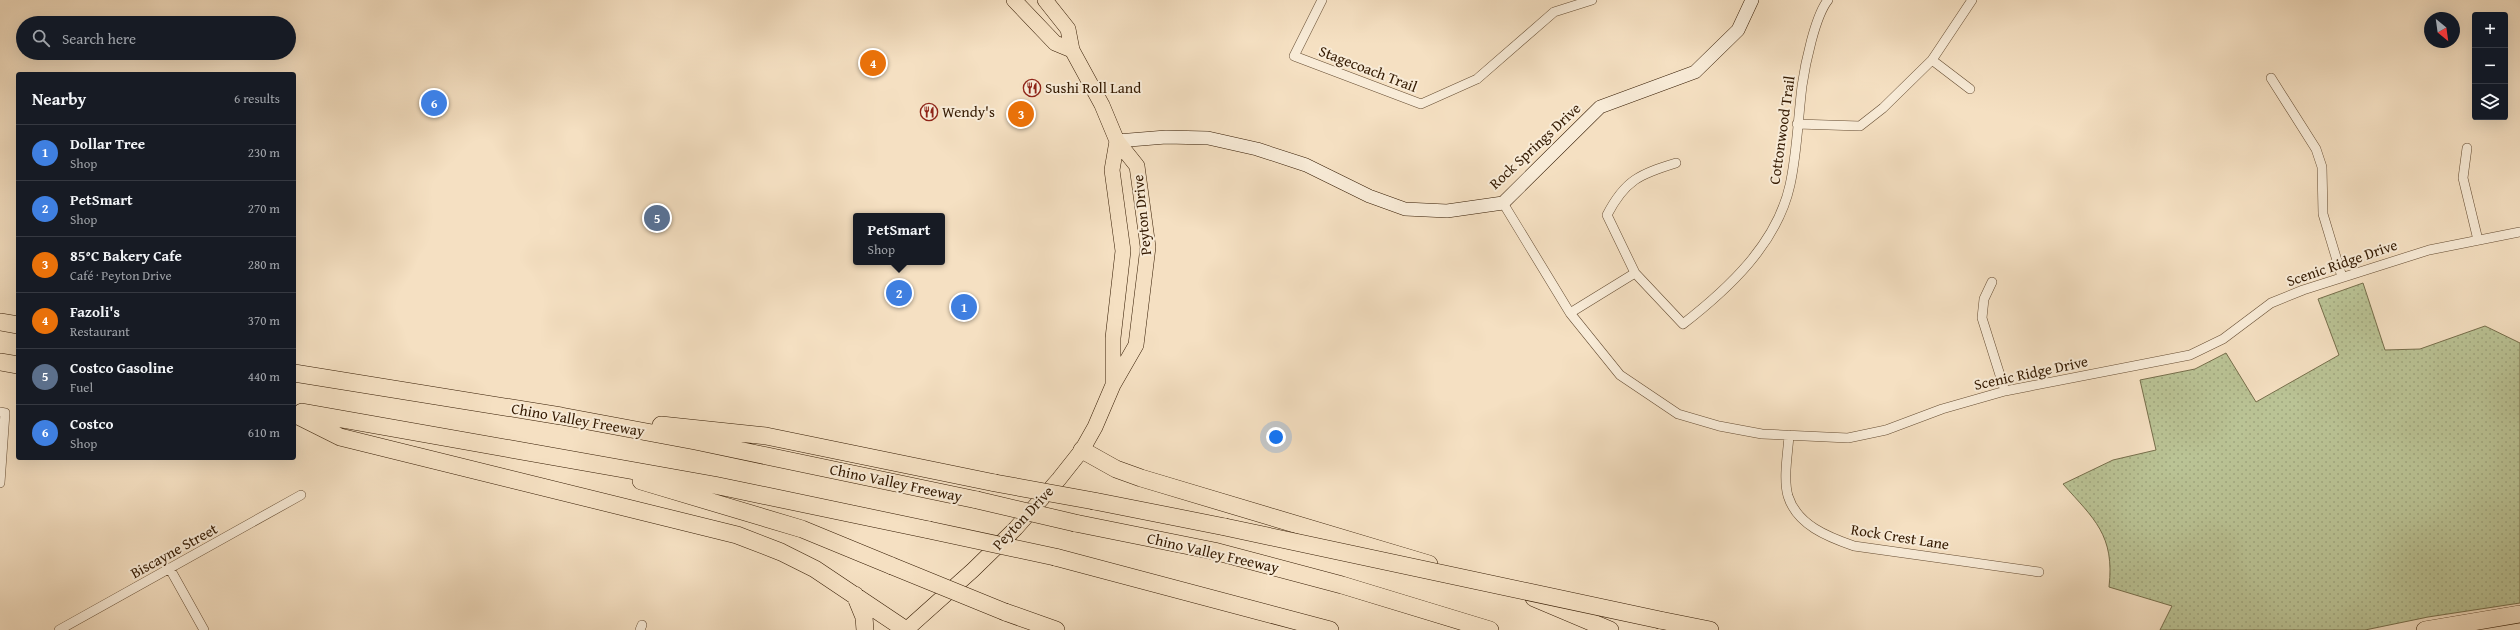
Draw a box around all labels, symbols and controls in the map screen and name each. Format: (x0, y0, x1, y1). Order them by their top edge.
north arrow (2424, 12, 2460, 48)
map controls (2472, 12, 2508, 120)
button: + (2472, 12, 2508, 48)
search box (16, 16, 296, 60)
icon: search (30, 27, 52, 49)
text: Search here (62, 28, 136, 49)
street label: Stagecoach Trail (1316, 40, 1420, 97)
pin: 4 (860, 48, 886, 78)
button: − (2472, 48, 2508, 84)
street label: Cottonwood Trail (1763, 74, 1800, 186)
place label: Sushi Roll Land (1045, 77, 1141, 98)
restaurant icon: Sushi Roll Land (1022, 78, 1042, 98)
button: layers (2472, 84, 2508, 120)
text: Nearby (32, 86, 86, 111)
pin: 6 (421, 88, 447, 118)
text: 6 results (234, 89, 280, 108)
street label: Rock Springs Drive (1484, 98, 1585, 194)
pin: 3 (1008, 99, 1034, 129)
place label: Wendy's (942, 101, 995, 122)
restaurant icon: Wendy's (919, 102, 939, 122)
text: Dollar Tree (70, 133, 145, 154)
text: 1 (42, 143, 48, 162)
text: 230 m (248, 143, 280, 162)
text: Shop (70, 154, 97, 173)
street label: Peyton Drive (1127, 174, 1156, 256)
text: PetSmart (70, 189, 133, 210)
text: 2 (42, 199, 48, 218)
text: 270 m (248, 199, 280, 218)
pin: 5 (644, 203, 670, 233)
text: Shop (70, 210, 97, 229)
popup (853, 213, 945, 265)
text: PetSmart (868, 219, 930, 240)
street label: Scenic Ridge Drive (2284, 234, 2400, 291)
text: Shop (868, 240, 895, 259)
text: 85°C Bakery Cafe (70, 245, 182, 266)
text: 3 (42, 255, 48, 274)
text: 280 m (248, 255, 280, 274)
text: Café · Peyton Drive (70, 266, 171, 285)
pin: 2 (886, 278, 912, 308)
pin: 1 (951, 292, 977, 322)
text: Fazoli's (70, 301, 120, 322)
text: 4 (42, 311, 48, 330)
text: 370 m (248, 311, 280, 330)
text: Restaurant (70, 322, 130, 341)
street label: Scenic Ridge Drive (1972, 350, 2090, 395)
text: Costco Gasoline (70, 357, 174, 378)
text: 5 (42, 367, 48, 386)
text: 440 m (248, 367, 280, 386)
text: Fuel (70, 378, 93, 397)
street label: Chino Valley Freeway (510, 397, 647, 442)
text: Costco (70, 413, 114, 434)
text: 6 (42, 423, 48, 442)
text: 610 m (248, 423, 280, 442)
your location (1266, 427, 1286, 447)
text: Shop (70, 434, 97, 453)
street label: Chino Valley Freeway (828, 458, 965, 507)
street label: Peyton Drive (987, 481, 1058, 554)
street label: Biscayne Street (126, 518, 222, 583)
street label: Rock Crest Lane (1849, 518, 1951, 555)
street label: Chino Valley Freeway (1145, 527, 1282, 578)

